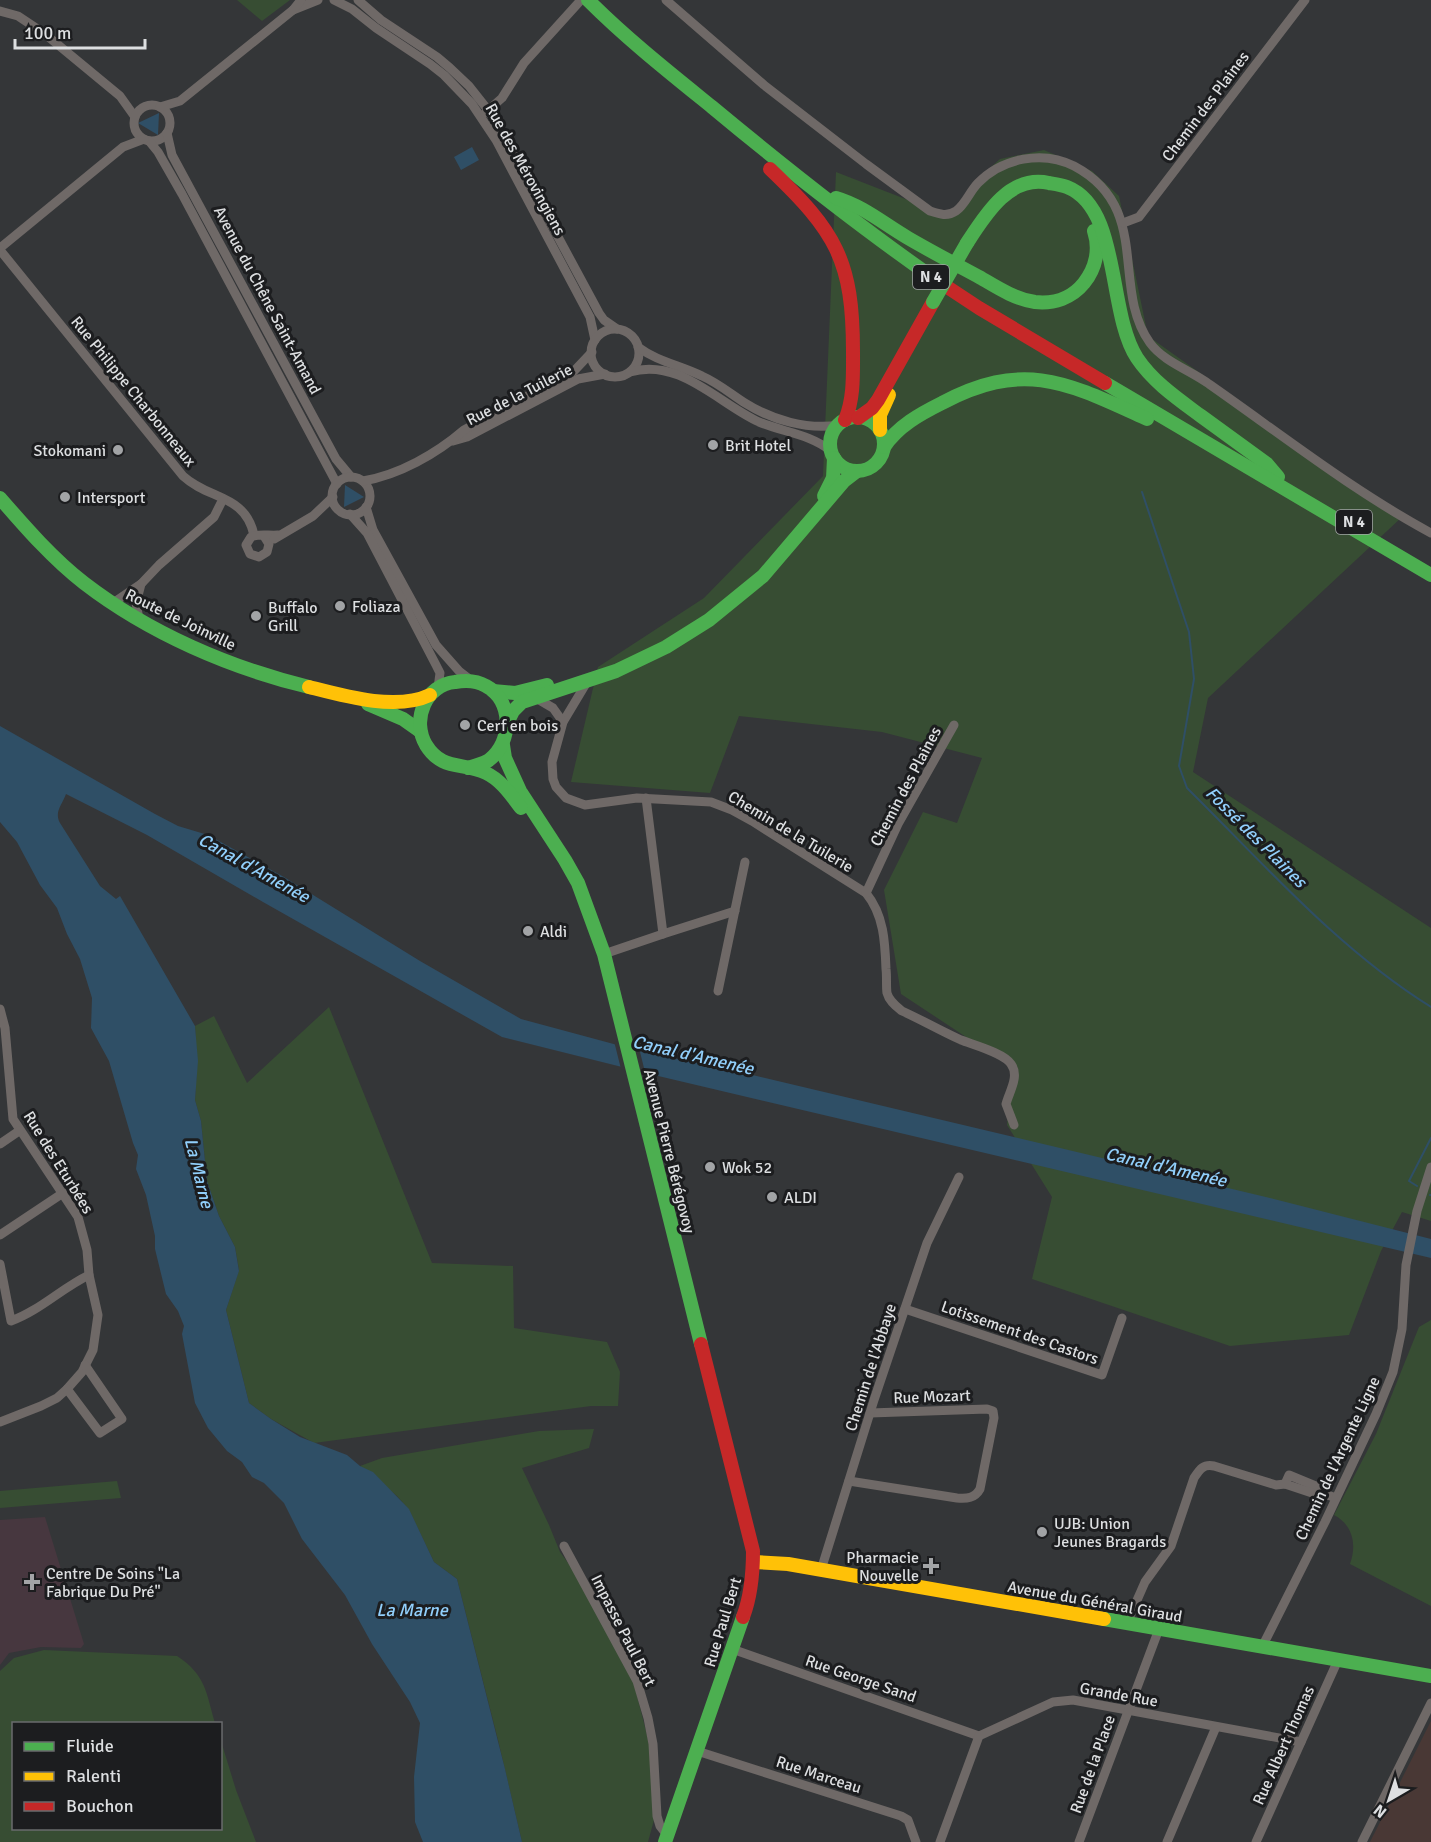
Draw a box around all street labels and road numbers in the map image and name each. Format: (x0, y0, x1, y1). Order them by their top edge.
street label: Chemin des Plaines (1158, 48, 1254, 166)
street label: Rue des Mérovingiens (481, 100, 570, 239)
street label: Avenue du Chêne Saint-Amand (209, 203, 325, 398)
road number: N 4 (913, 265, 949, 289)
street label: Rue Philippe Charbonneaux (66, 312, 201, 471)
street label: Rue de la Tuilerie (463, 360, 576, 430)
road number: N 4 (1336, 510, 1372, 534)
street label: Route de Joinville (122, 585, 239, 655)
street label: Chemin des Plaines (866, 723, 946, 850)
street label: Chemin de la Tuilerie (724, 787, 857, 877)
street label: Avenue Pierre Bérégovoy (639, 1067, 699, 1236)
street label: Rue des Eturbées (19, 1108, 98, 1217)
street label: Lotissement des Castors (938, 1297, 1101, 1369)
street label: Chemin de l'Abbaye (841, 1301, 901, 1434)
street label: Chemin de l'Argente Ligne (1291, 1373, 1385, 1544)
street label: Rue Mozart (893, 1386, 972, 1408)
street label: Impasse Paul Bert (586, 1571, 660, 1690)
street label: Rue Paul Bert (700, 1575, 746, 1670)
street label: Avenue du Général Giraud (1006, 1577, 1184, 1627)
street label: Rue George Sand (803, 1651, 919, 1707)
street label: Grande Rue (1078, 1678, 1159, 1712)
street label: Rue Albert Thomas (1249, 1683, 1319, 1808)
street label: Rue de la Place (1066, 1712, 1120, 1816)
street label: Rue Marceau (774, 1752, 864, 1798)

